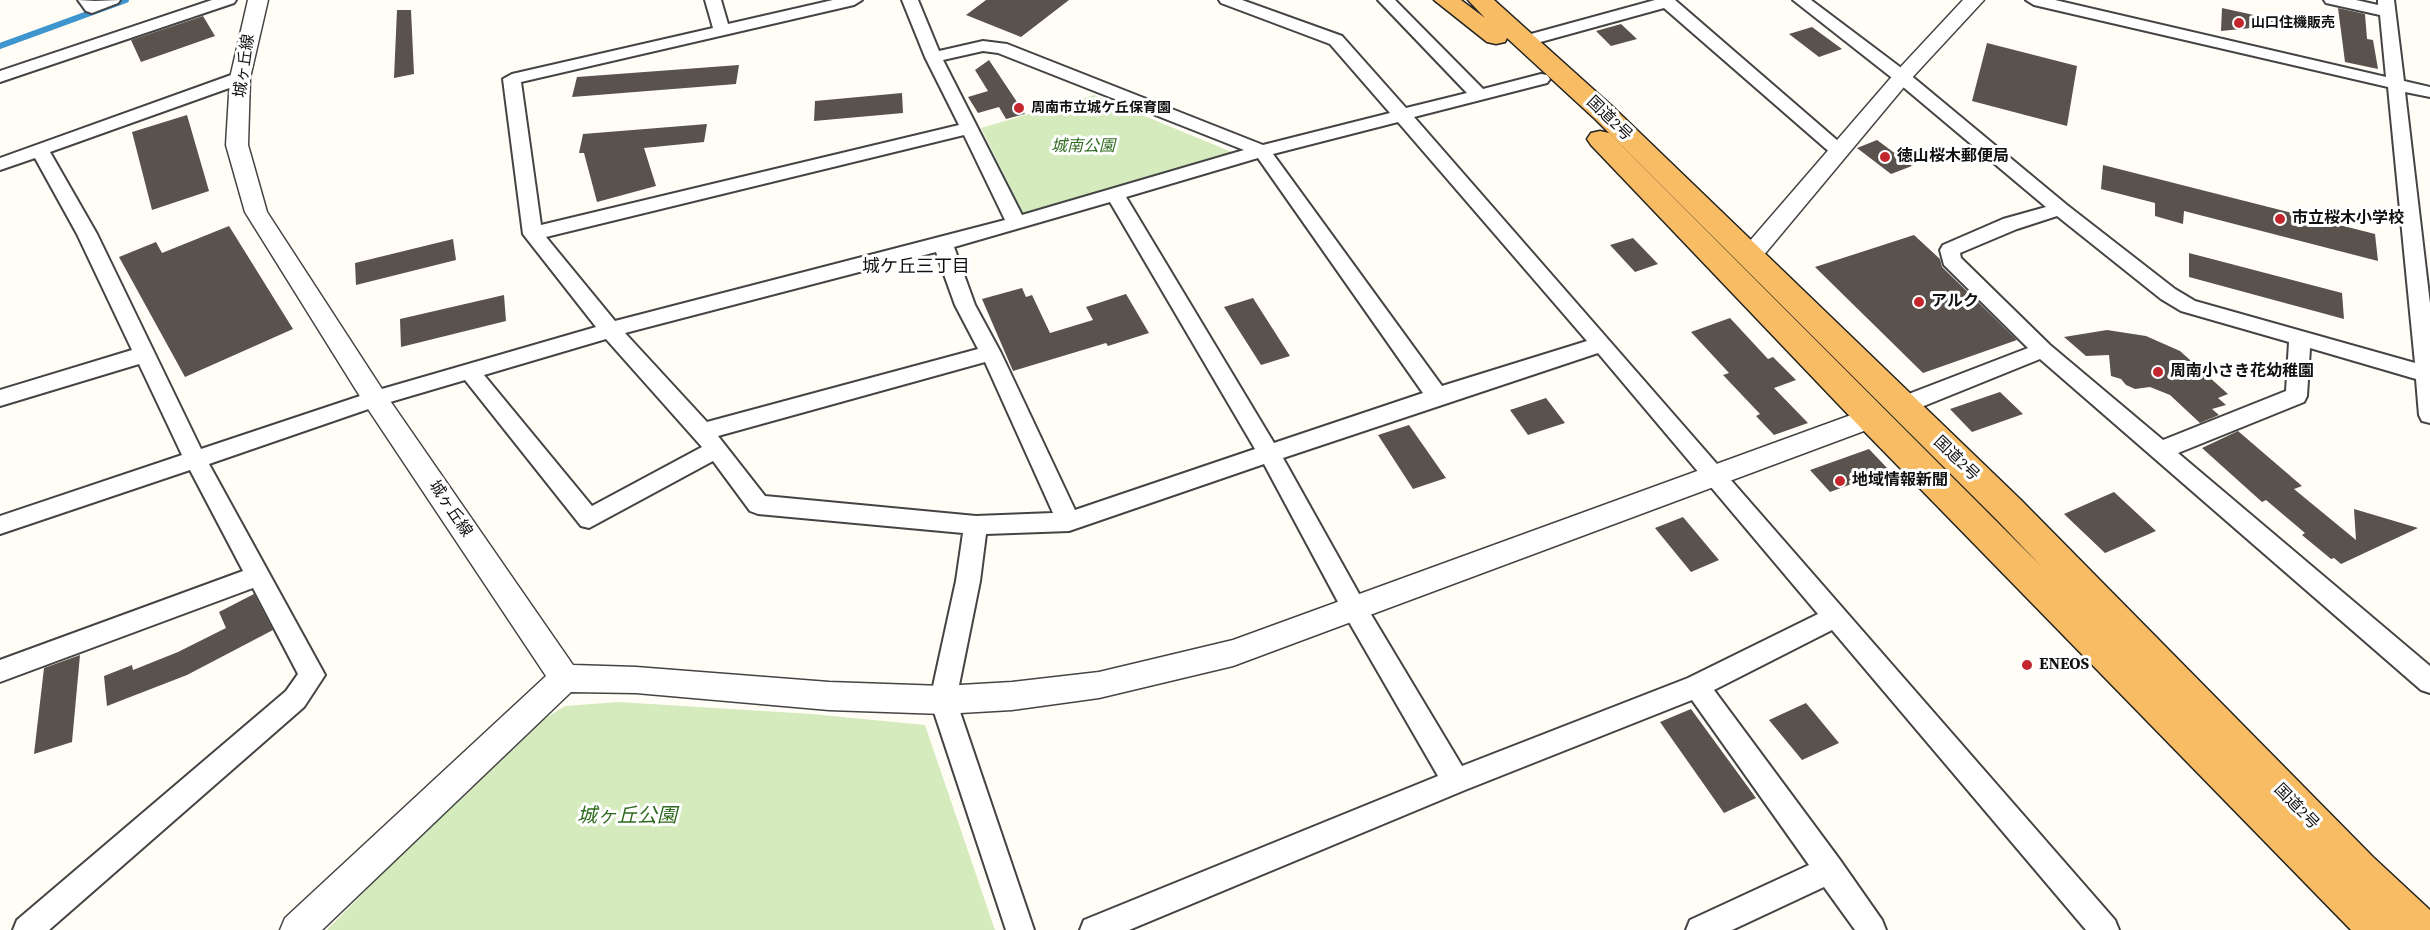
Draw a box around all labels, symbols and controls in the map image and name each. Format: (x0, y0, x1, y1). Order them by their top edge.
place label: 山口住機販売 (2251, 15, 2335, 31)
marker: 山口住機販売 (2232, 16, 2246, 30)
street label: 城ヶ丘線 (231, 33, 259, 99)
street label: 国道2号 (1582, 93, 1636, 145)
place label: 周南市立城ケ丘保育園 (1031, 100, 1171, 116)
marker: 周南市立城ケ丘保育園 (1012, 101, 1026, 115)
park label: 城南公園 (1051, 137, 1115, 157)
place label: 徳山桜木郵便局 (1897, 147, 2009, 167)
marker: 徳山桜木郵便局 (1878, 150, 1892, 164)
place label: 市立桜木小学校 (2292, 209, 2404, 229)
marker: 市立桜木小学校 (2273, 212, 2287, 226)
district label: 城ケ丘三丁目 (862, 256, 970, 278)
place label: アルク (1931, 292, 1979, 312)
marker: アルク (1912, 295, 1926, 309)
place label: 周南小さき花幼稚園 (2170, 362, 2314, 382)
marker: 周南小さき花幼稚園 (2151, 365, 2165, 379)
street label: 国道2号 (1929, 433, 1983, 485)
place label: 地域情報新聞 (1852, 471, 1948, 491)
marker: 地域情報新聞 (1833, 474, 1847, 488)
street label: 城ヶ丘線 (424, 477, 476, 541)
place label: ENEOS (2039, 655, 2089, 675)
marker: ENEOS (2020, 658, 2034, 672)
street label: 国道2号 (2270, 780, 2322, 834)
park label: 城ヶ丘公園 (577, 805, 677, 829)

